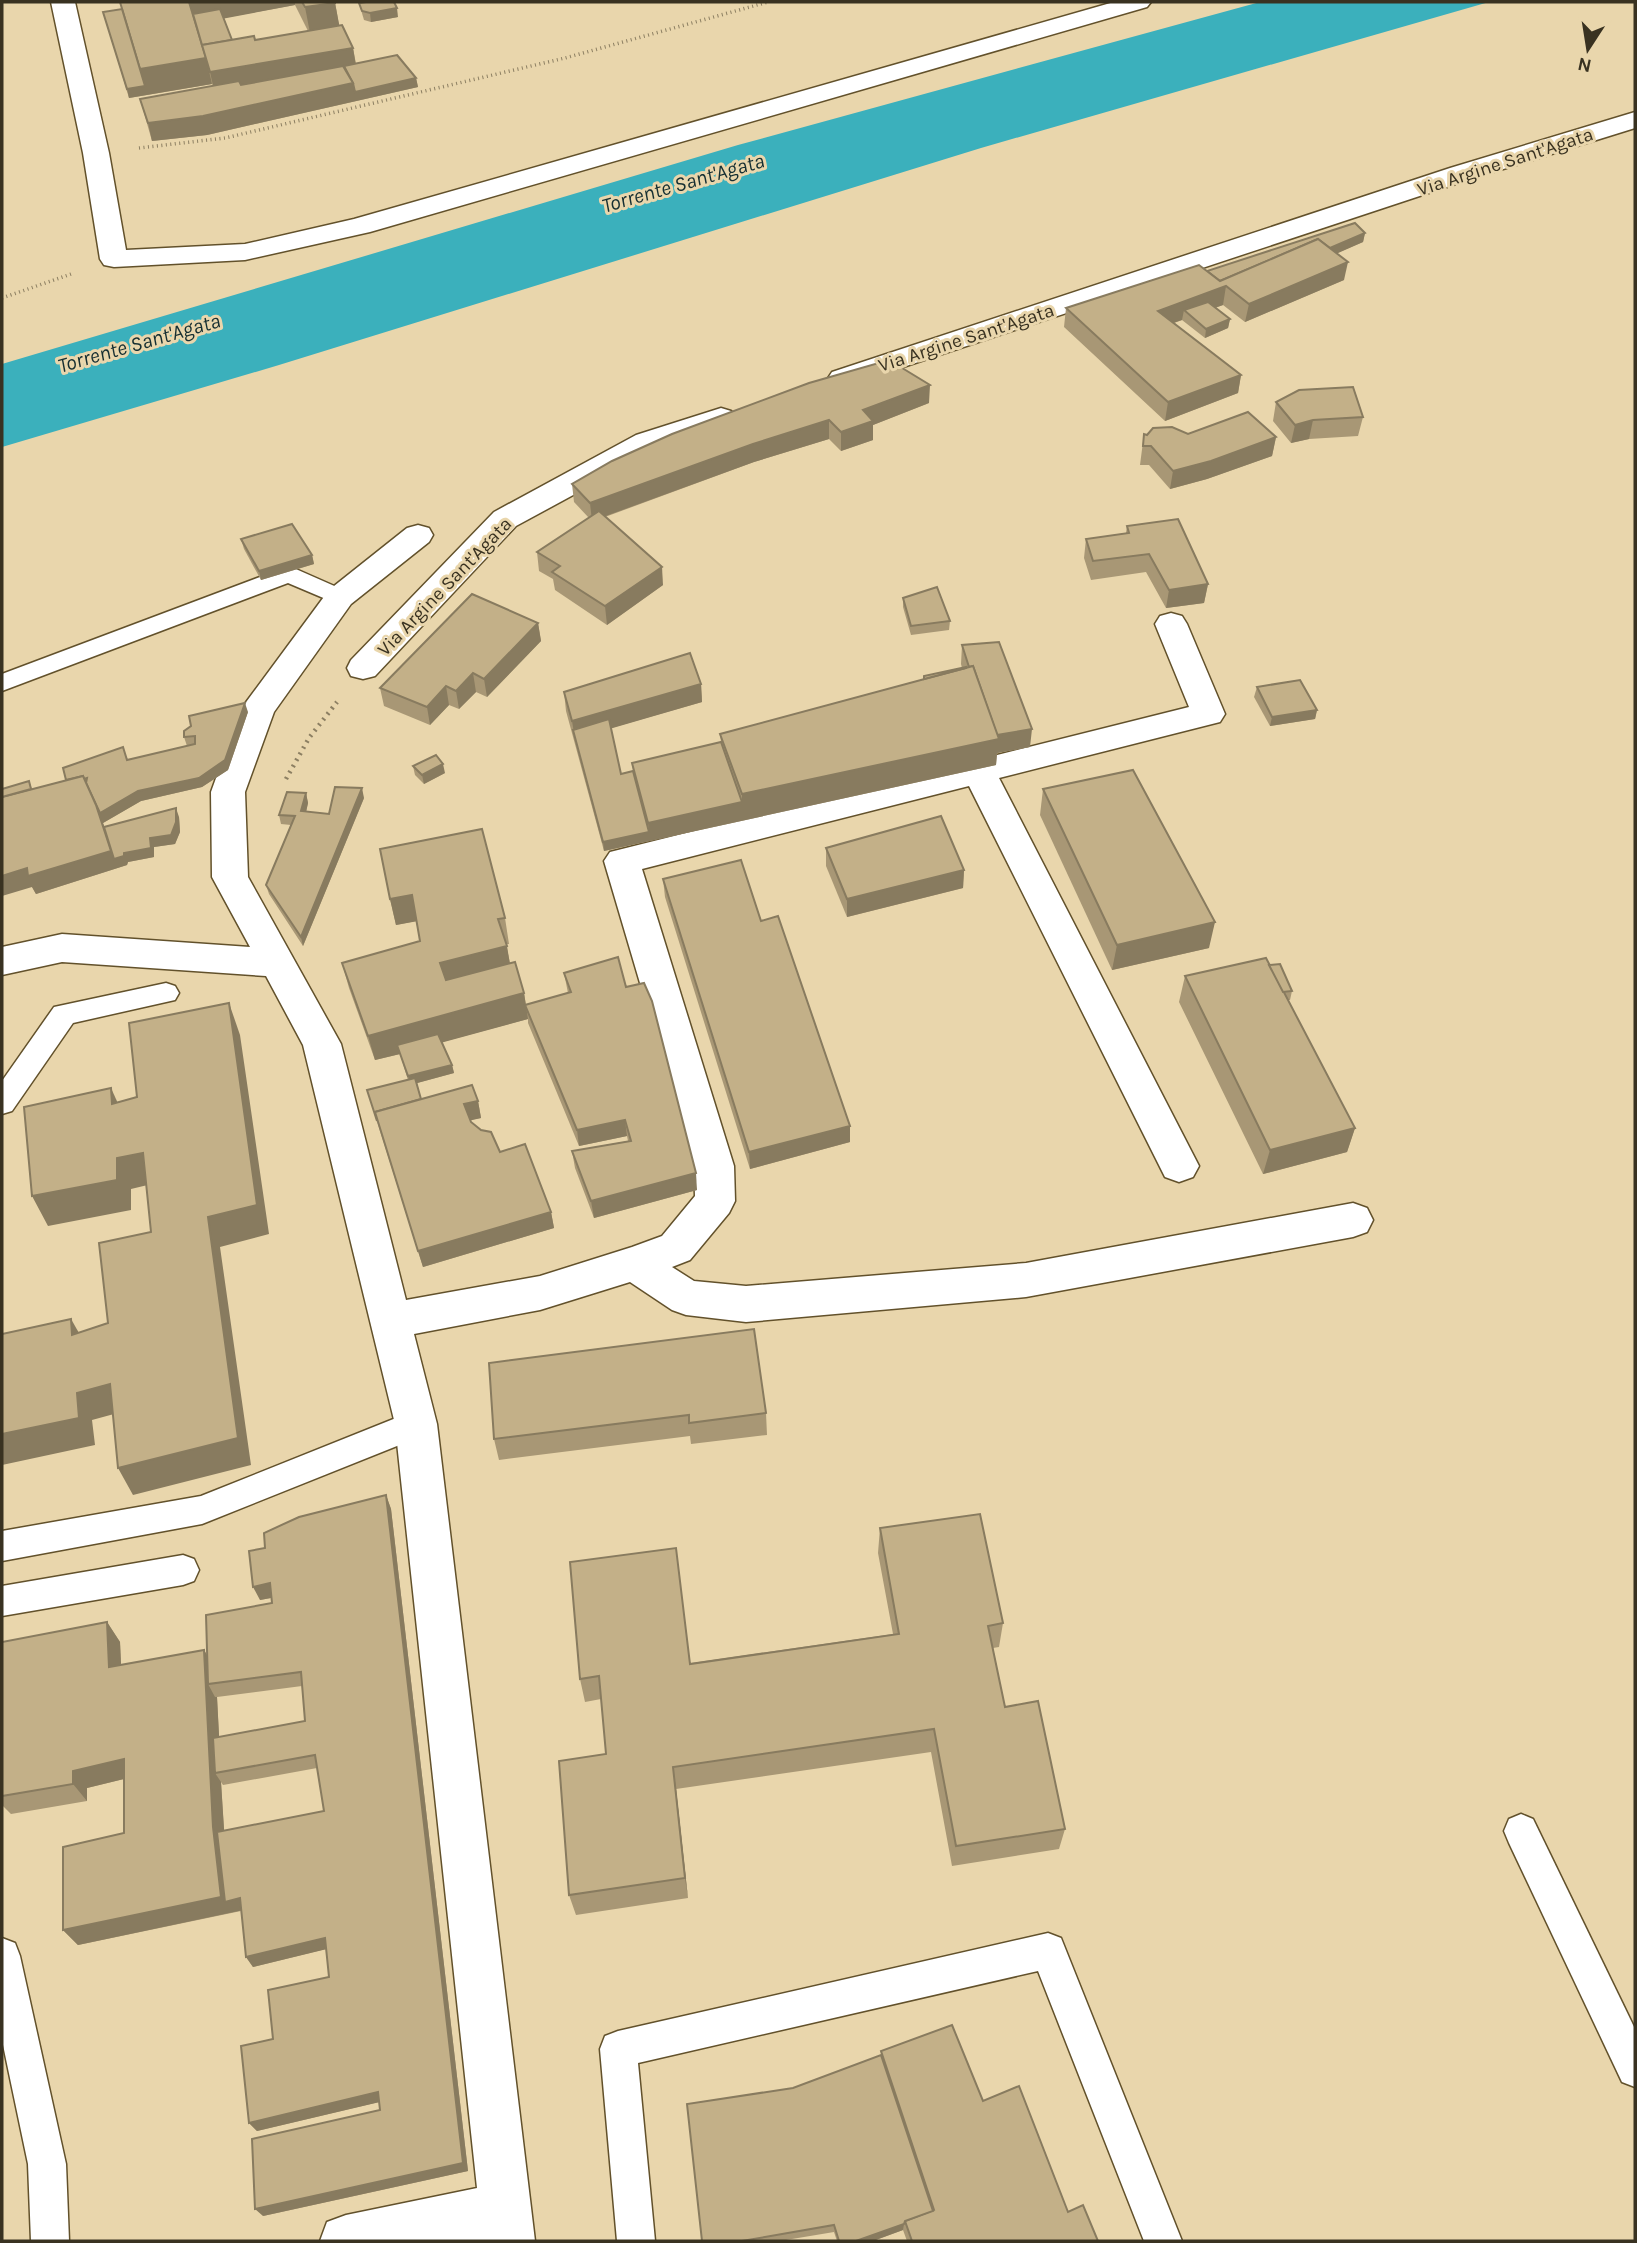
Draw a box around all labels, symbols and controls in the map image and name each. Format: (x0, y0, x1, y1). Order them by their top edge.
north arrow (1553, 14, 1623, 84)
text: N (1576, 52, 1594, 77)
street label: Via Argine Sant'Agata (1415, 123, 1596, 201)
water label: Torrente Sant'Agata (599, 148, 767, 218)
street label: Via Argine Sant'Agata (876, 299, 1057, 377)
water label: Torrente Sant'Agata (55, 308, 223, 378)
street label: Via Argine Sant'Agata (373, 513, 516, 660)

